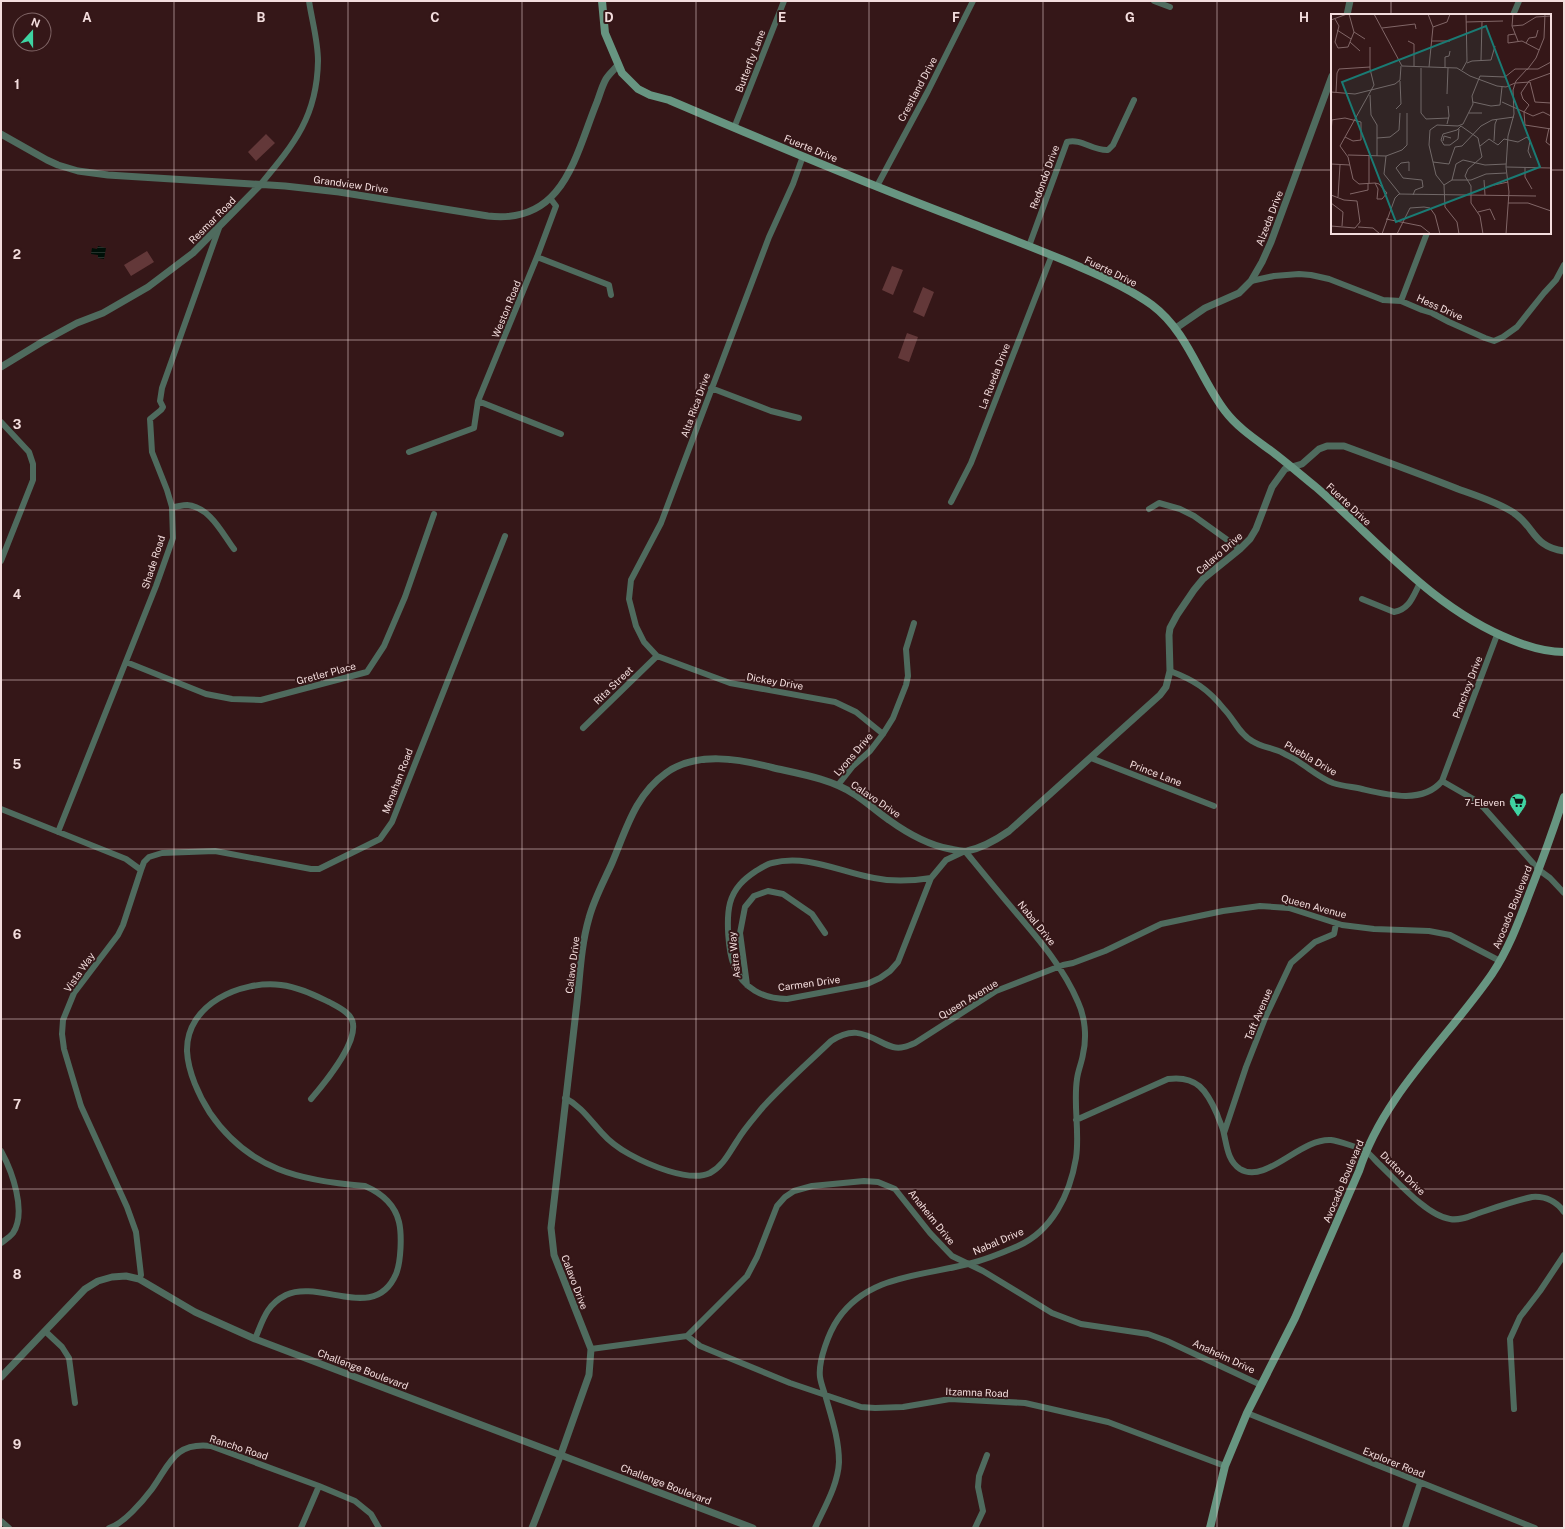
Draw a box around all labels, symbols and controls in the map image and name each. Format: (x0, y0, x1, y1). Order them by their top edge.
text: A (82, 10, 92, 25)
text: B (257, 10, 266, 25)
text: C (430, 10, 440, 25)
text: D (604, 10, 614, 25)
text: E (778, 10, 786, 25)
text: F (952, 10, 960, 25)
text: G (1125, 10, 1135, 25)
text: H (1299, 10, 1309, 25)
north arrow (12, 12, 52, 52)
inset map (1331, 14, 1551, 234)
text: N (29, 16, 42, 30)
street label: Butterfly Lane (733, 28, 768, 94)
street label: Crestland Drive (895, 54, 939, 124)
text: 1 (14, 77, 20, 92)
street label: Fuerte Drive (782, 132, 840, 164)
street label: Redondo Drive (1027, 143, 1061, 211)
street label: Grandview Drive (313, 173, 390, 195)
street label: Alzeda Drive (1253, 188, 1285, 247)
street label: Resmar Road (186, 194, 238, 246)
text: 2 (13, 247, 21, 262)
street label: Fuerte Drive (1083, 253, 1139, 289)
street label: Weston Road (489, 278, 523, 340)
street label: Hess Drive (1415, 291, 1465, 323)
street label: La Rueda Drive (976, 341, 1012, 411)
street label: Alta Rica Drive (678, 371, 712, 439)
text: 3 (13, 417, 22, 432)
street label: Fuerte Drive (1324, 480, 1374, 528)
street label: Calavo Drive (1193, 529, 1245, 576)
street label: Shade Road (139, 534, 167, 590)
text: 4 (13, 587, 22, 602)
street label: Panchoy Drive (1450, 654, 1485, 720)
street label: Gretler Place (295, 659, 357, 687)
street label: Rita Street (591, 663, 635, 707)
street label: Dickey Drive (746, 670, 805, 692)
street label: Lyons Drive (831, 730, 875, 778)
street label: Puebla Drive (1283, 738, 1340, 778)
street label: Monahan Road (379, 747, 415, 815)
text: 5 (13, 757, 22, 772)
street label: Prince Lane (1128, 758, 1184, 789)
street label: Calavo Drive (849, 778, 903, 820)
supermarket icon: 7-Eleven (1508, 792, 1528, 817)
place label: 7-Eleven (1464, 796, 1505, 808)
street label: Avocado Boulevard (1490, 864, 1534, 950)
street label: Queen Avenue (1280, 892, 1348, 921)
street label: Nabal Drive (1015, 898, 1059, 948)
text: 6 (13, 927, 22, 942)
street label: Astra Way (726, 930, 742, 979)
street label: Calavo Drive (563, 935, 582, 994)
street label: Vista Way (61, 949, 97, 994)
street label: Carmen Drive (777, 973, 841, 993)
street label: Queen Avenue (936, 976, 1000, 1021)
street label: Taft Avenue (1242, 986, 1274, 1042)
text: 7 (13, 1097, 21, 1112)
street label: Avocado Boulevard (1320, 1138, 1366, 1224)
street label: Dutton Drive (1378, 1149, 1428, 1198)
street label: Anaheim Drive (906, 1187, 958, 1247)
street label: Nabal Drive (971, 1225, 1025, 1257)
street label: Calavo Drive (559, 1253, 591, 1311)
text: 8 (13, 1267, 22, 1282)
street label: Anaheim Drive (1191, 1336, 1257, 1376)
street label: Challenge Boulevard (316, 1346, 410, 1392)
street label: Itzamna Road (945, 1385, 1009, 1399)
street label: Rancho Road (208, 1432, 270, 1462)
text: 9 (13, 1437, 21, 1452)
street label: Explorer Road (1361, 1444, 1427, 1480)
street label: Challenge Boulevard (619, 1461, 713, 1507)

